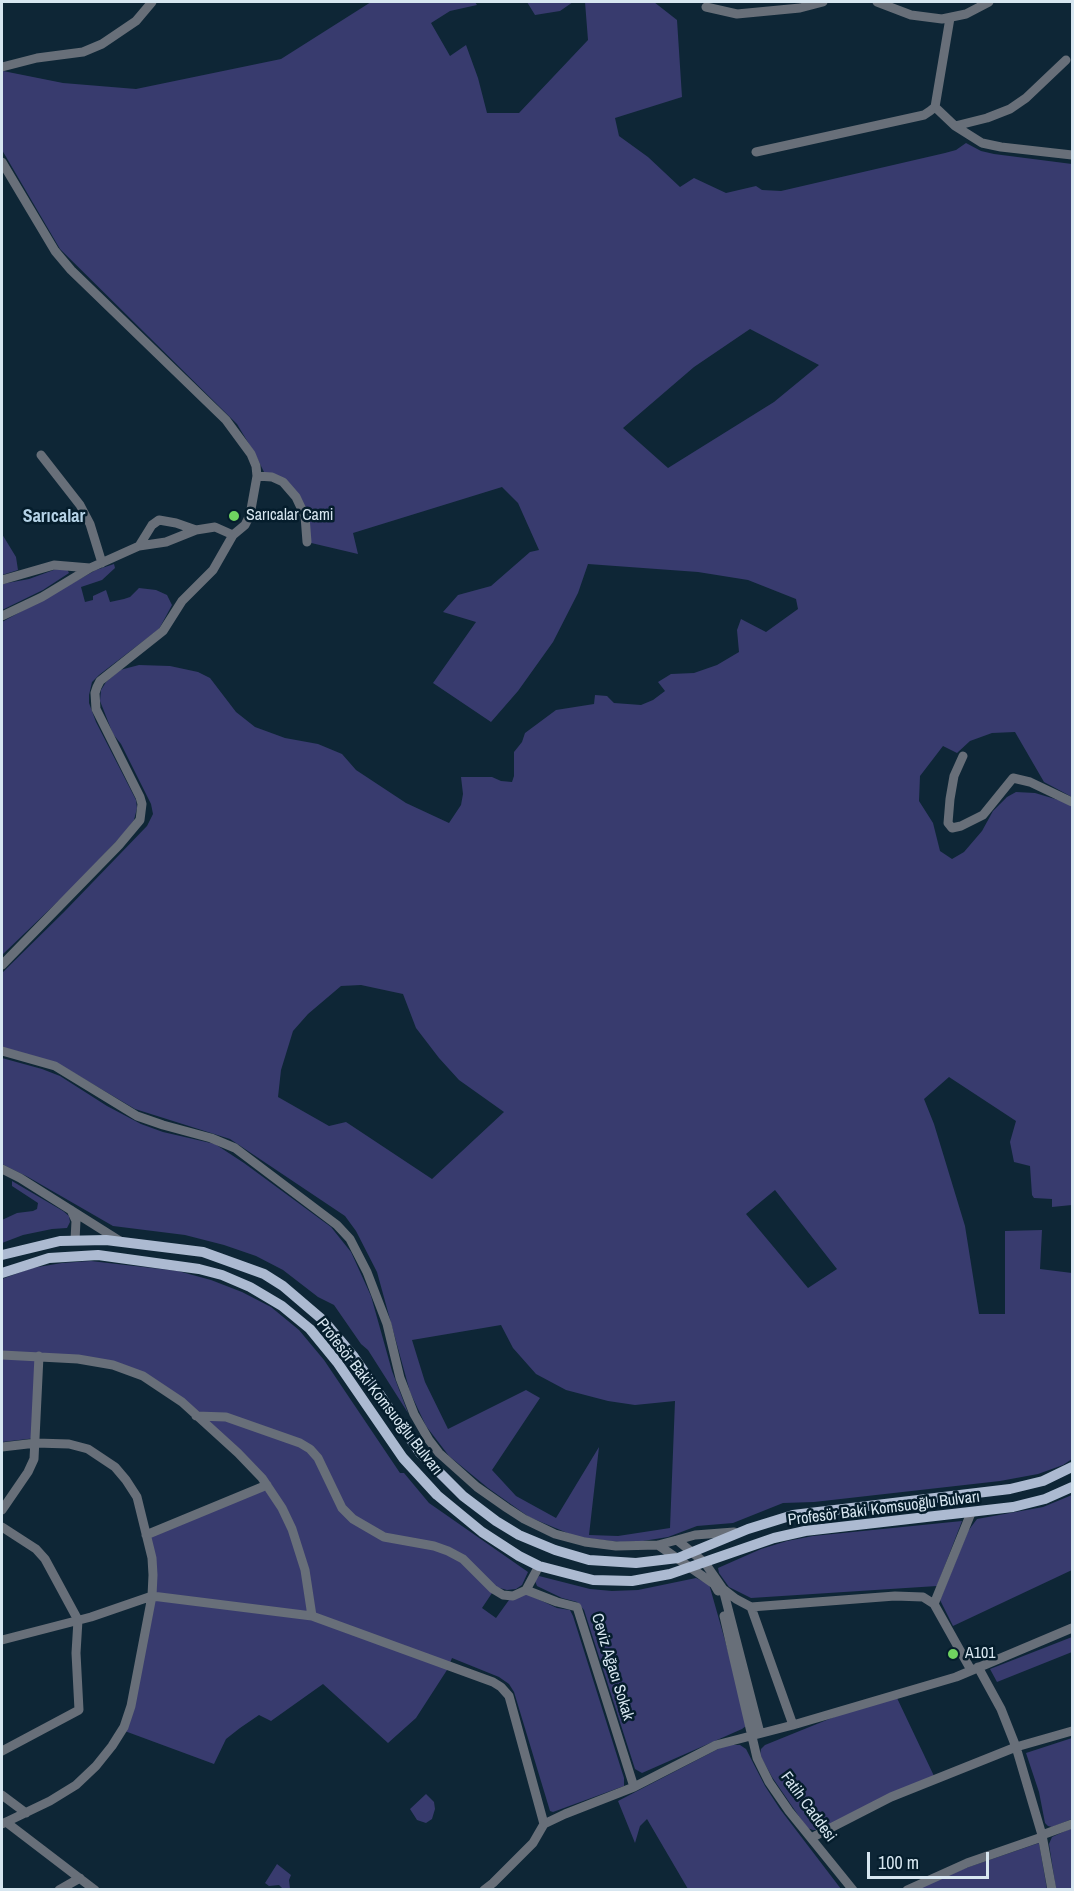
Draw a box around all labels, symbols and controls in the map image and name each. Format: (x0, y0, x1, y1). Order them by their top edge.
district label: Sarıcalar (23, 506, 85, 528)
place label: Sarıcalar Cami (246, 506, 333, 526)
marker: Sarıcalar Cami (227, 509, 241, 523)
street label: Profesör Baki Komsuoğlu Bulvarı (312, 1315, 446, 1479)
street label: Profesör Baki Komsuoğlu Bulvarı (787, 1488, 981, 1530)
street label: Ceviz Ağacı Sokak (587, 1611, 637, 1723)
place label: A101 (965, 1644, 996, 1664)
marker: A101 (946, 1647, 960, 1661)
street label: Fatih Caddesi (776, 1768, 840, 1846)
scale bar (870, 1840, 992, 1878)
text: 100 m (878, 1850, 919, 1875)

